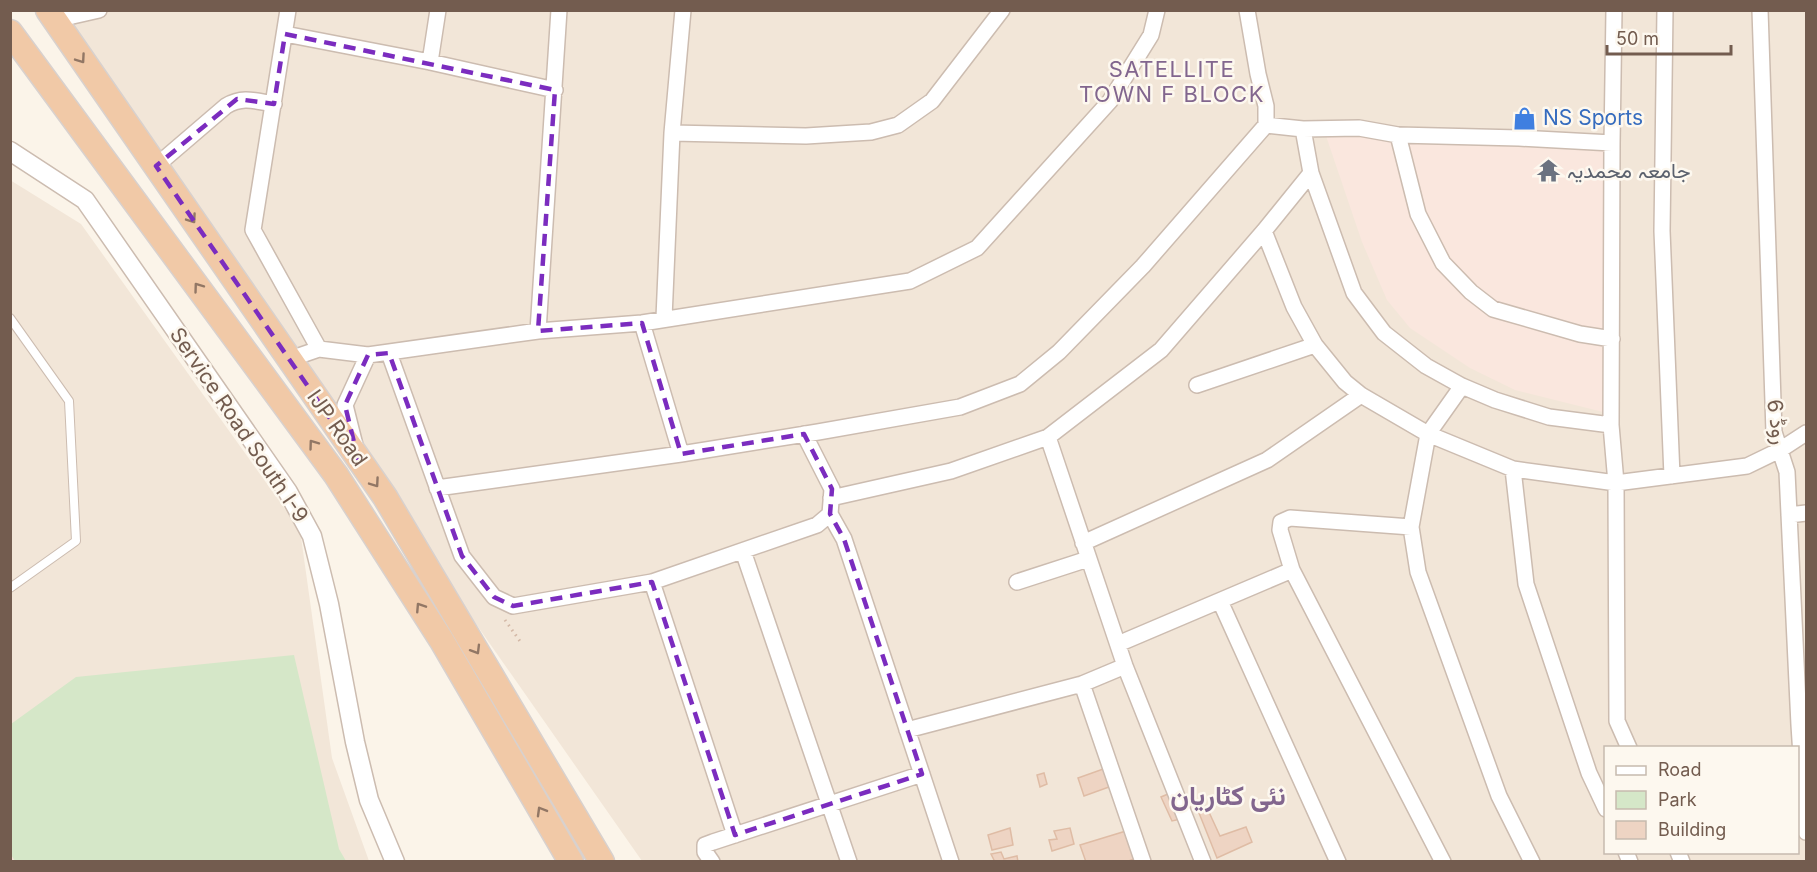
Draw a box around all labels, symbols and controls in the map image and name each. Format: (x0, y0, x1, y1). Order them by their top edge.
scale bar (1607, 18, 1732, 56)
text: 50 m (1616, 28, 1659, 49)
one-way arrow (74, 52, 85, 63)
district label: SATELLITE TOWN F BLOCK (1079, 56, 1265, 107)
shop icon: NS Sports (1512, 105, 1538, 131)
place label: NS Sports (1543, 105, 1643, 130)
temple icon: جامعہ محمدیہ (1536, 158, 1562, 184)
place label: جامعہ محمدیہ (1567, 158, 1691, 183)
one-way arrow (185, 212, 196, 223)
one-way arrow (194, 283, 205, 294)
street label: Service Road South I-9 (165, 323, 314, 527)
street label: IJP Road (302, 385, 373, 471)
street label: روڈ 6 (1761, 398, 1793, 446)
one-way arrow (310, 440, 321, 451)
one-way arrow (368, 476, 379, 487)
one-way arrow (416, 603, 428, 613)
one-way arrow (469, 644, 480, 654)
legend (1604, 746, 1799, 854)
text: Road (1658, 759, 1701, 780)
district label: نئی کٹاریان (1170, 779, 1286, 813)
text: Park (1658, 789, 1697, 810)
one-way arrow (537, 807, 549, 817)
text: Building (1658, 819, 1726, 840)

